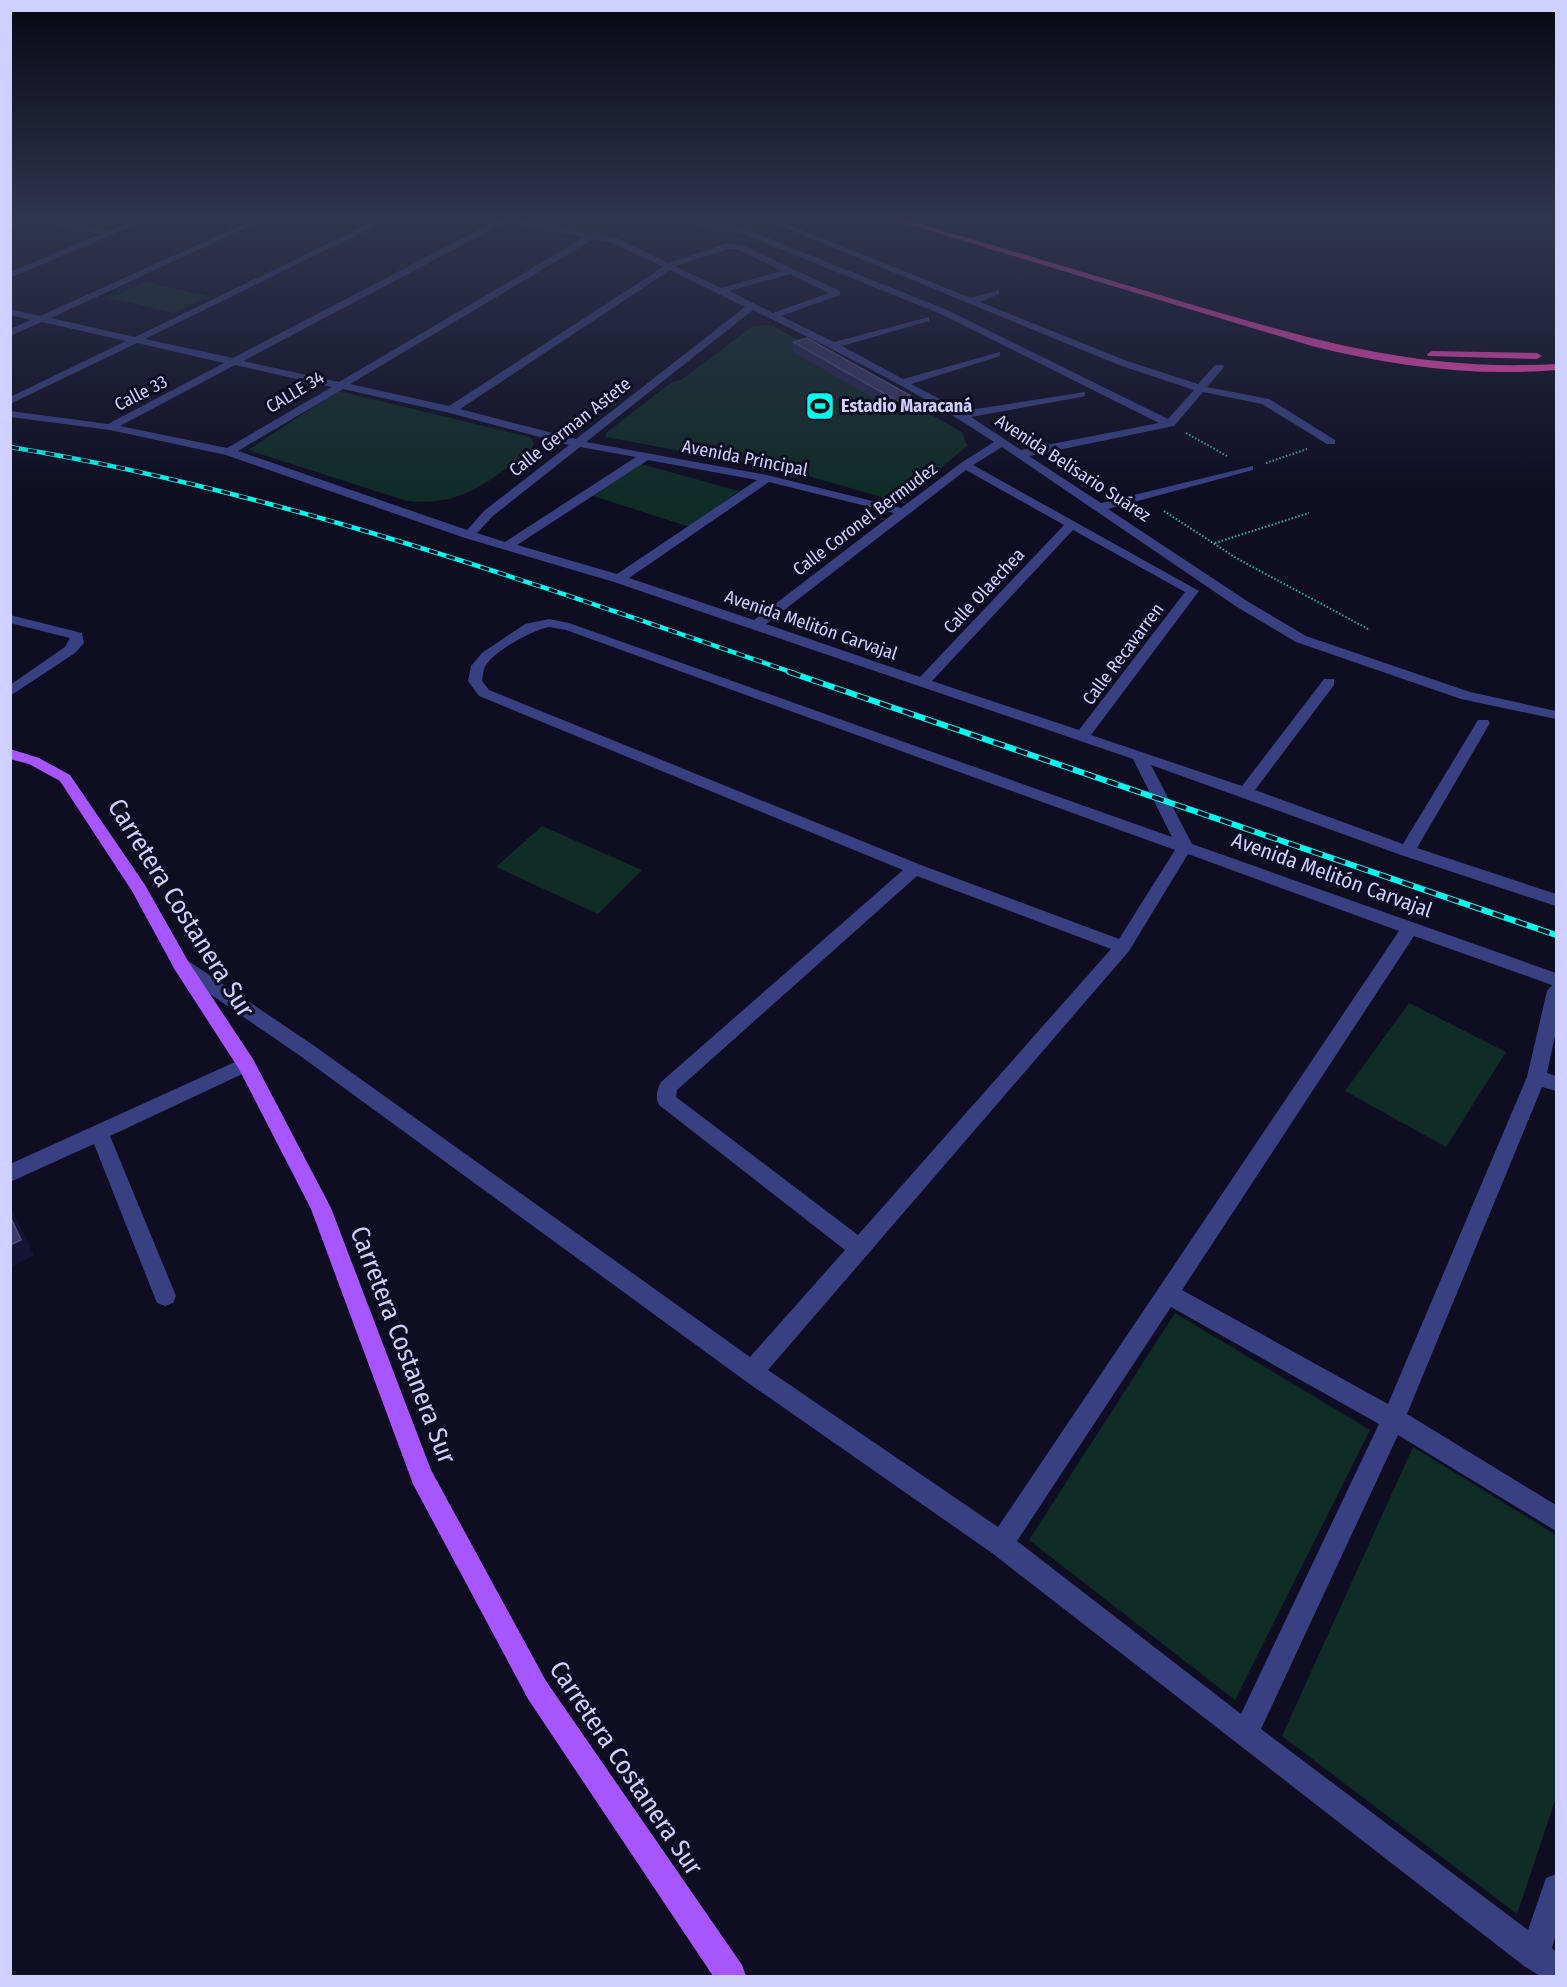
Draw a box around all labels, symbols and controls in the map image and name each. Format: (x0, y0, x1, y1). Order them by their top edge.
street label: CALLE 34 (262, 366, 328, 418)
street label: Calle 33 (111, 370, 171, 416)
street label: Calle German Astete (505, 373, 635, 481)
sports icon: Estadio Maracaná (804, 390, 836, 422)
place label: Estadio Maracaná (841, 395, 972, 417)
street label: Avenida Belisario Suárez (991, 410, 1155, 526)
street label: Avenida Principal (680, 435, 810, 481)
street label: Calle Coronel Bermudez (789, 458, 941, 580)
street label: Calle Olaechea (939, 544, 1029, 638)
street label: Avenida Melitón Carvajal (722, 585, 900, 665)
street label: Calle Recavarren (1078, 599, 1168, 709)
street label: Carretera Costanera Sur (101, 793, 261, 1023)
street label: Avenida Melitón Carvajal (1228, 827, 1436, 924)
street label: Carretera Costanera Sur (343, 1222, 463, 1468)
street label: Carretera Costanera Sur (543, 1655, 709, 1881)

